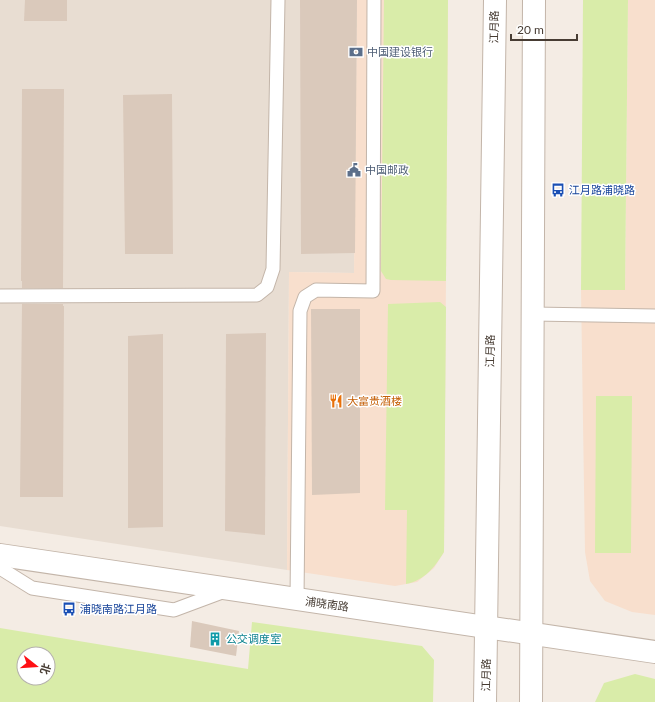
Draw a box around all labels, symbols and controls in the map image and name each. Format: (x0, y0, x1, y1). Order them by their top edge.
street label: 江月路 (487, 10, 500, 44)
scale bar (511, 16, 577, 42)
text: 20 m (517, 22, 544, 37)
bank icon: 中国建设银行 (348, 44, 364, 60)
place label: 中国建设银行 (367, 45, 433, 58)
public building icon: 中国邮政 (346, 162, 362, 178)
place label: 中国邮政 (365, 163, 409, 176)
bus stop icon: 江月路浦晓路 (550, 182, 566, 198)
place label: 江月路浦晓路 (569, 183, 635, 196)
street label: 江月路 (483, 334, 496, 368)
restaurant icon: 大富贵酒楼 (328, 393, 344, 409)
place label: 大富贵酒楼 (347, 394, 402, 407)
street label: 浦晓南路 (304, 594, 350, 613)
bus stop icon: 浦晓南路江月路 (61, 601, 77, 617)
place label: 浦晓南路江月路 (80, 602, 157, 615)
building icon: 公交调度室 (207, 631, 223, 647)
place label: 公交调度室 (226, 632, 281, 645)
north arrow (16, 646, 56, 686)
street label: 江月路 (479, 658, 492, 692)
text: 北 (38, 662, 54, 676)

